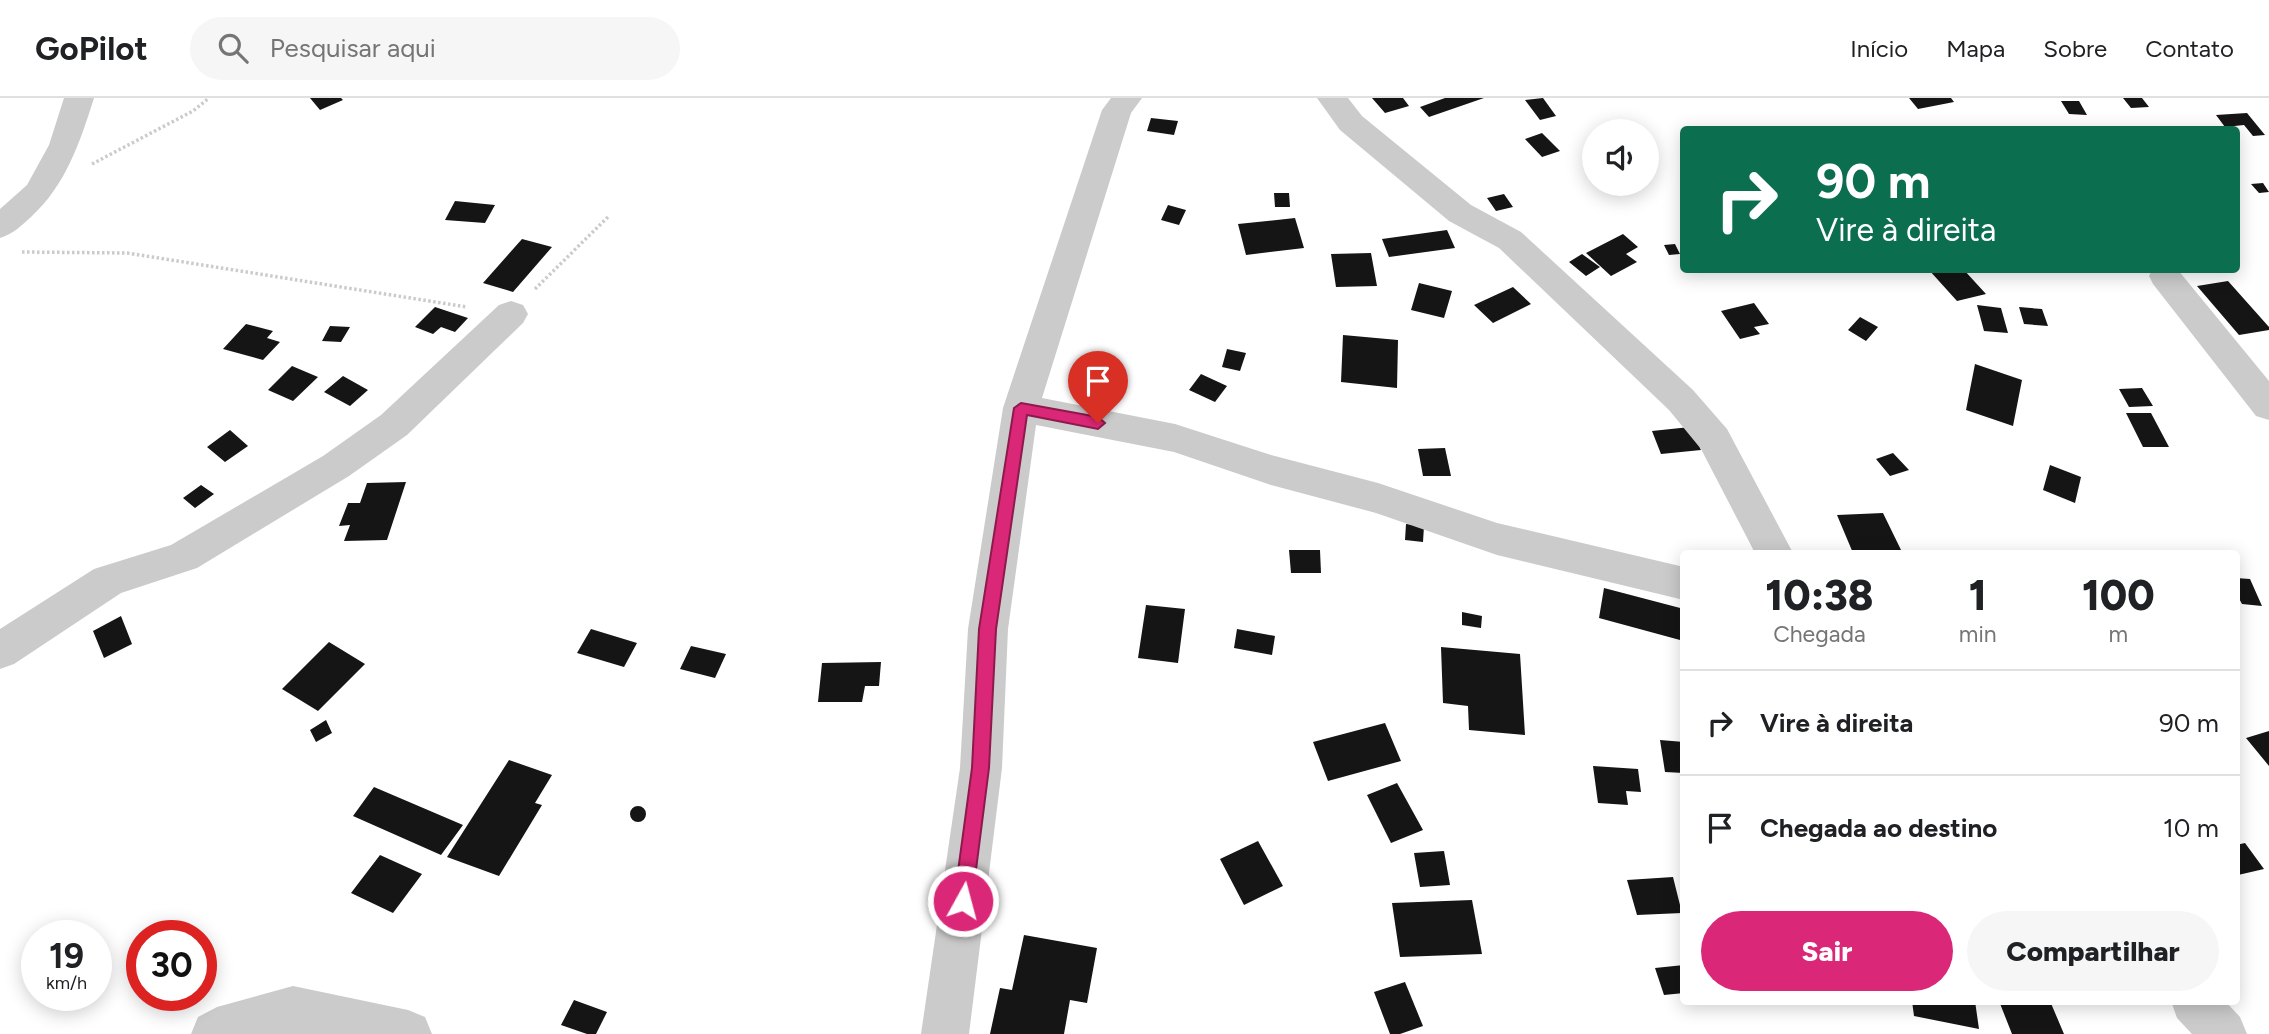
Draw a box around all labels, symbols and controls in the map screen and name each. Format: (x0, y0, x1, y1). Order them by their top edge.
search box (190, 17, 680, 80)
text: GoPilot (35, 29, 148, 68)
icon: search (214, 29, 252, 67)
text: Pesquisar aqui (270, 32, 436, 64)
text: Início (1850, 34, 1908, 63)
text: Mapa (1946, 34, 2005, 63)
text: Sobre (2043, 34, 2107, 63)
text: Contato (2145, 34, 2234, 63)
map controls (1582, 119, 1659, 196)
button: sound (1582, 119, 1659, 196)
text: 90 m (1816, 151, 1931, 210)
icon: right (1701, 154, 1792, 245)
text: Vire à direita (1816, 211, 1996, 249)
pin (1068, 351, 1128, 423)
icon: arrive (1079, 362, 1117, 400)
text: 10:38 (1765, 570, 1873, 621)
text: 1 (1969, 570, 1987, 621)
text: 100 (2082, 570, 2155, 621)
text: Chegada (1773, 620, 1866, 648)
text: min (1959, 620, 1997, 648)
text: m (2108, 620, 2128, 648)
icon: right (1701, 704, 1739, 742)
text: Vire à direita (1760, 707, 1913, 739)
text: 90 m (2159, 707, 2219, 739)
icon: arrive (1701, 809, 1739, 847)
text: Chegada ao destino (1760, 812, 1997, 844)
text: 10 m (2163, 812, 2219, 844)
position arrow (926, 864, 1000, 938)
button: Sair (1701, 911, 1953, 991)
button: Compartilhar (1967, 911, 2219, 991)
speed limit sign: 30 (126, 920, 217, 1011)
text: 19 (49, 935, 84, 977)
text: km/h (46, 972, 87, 994)

